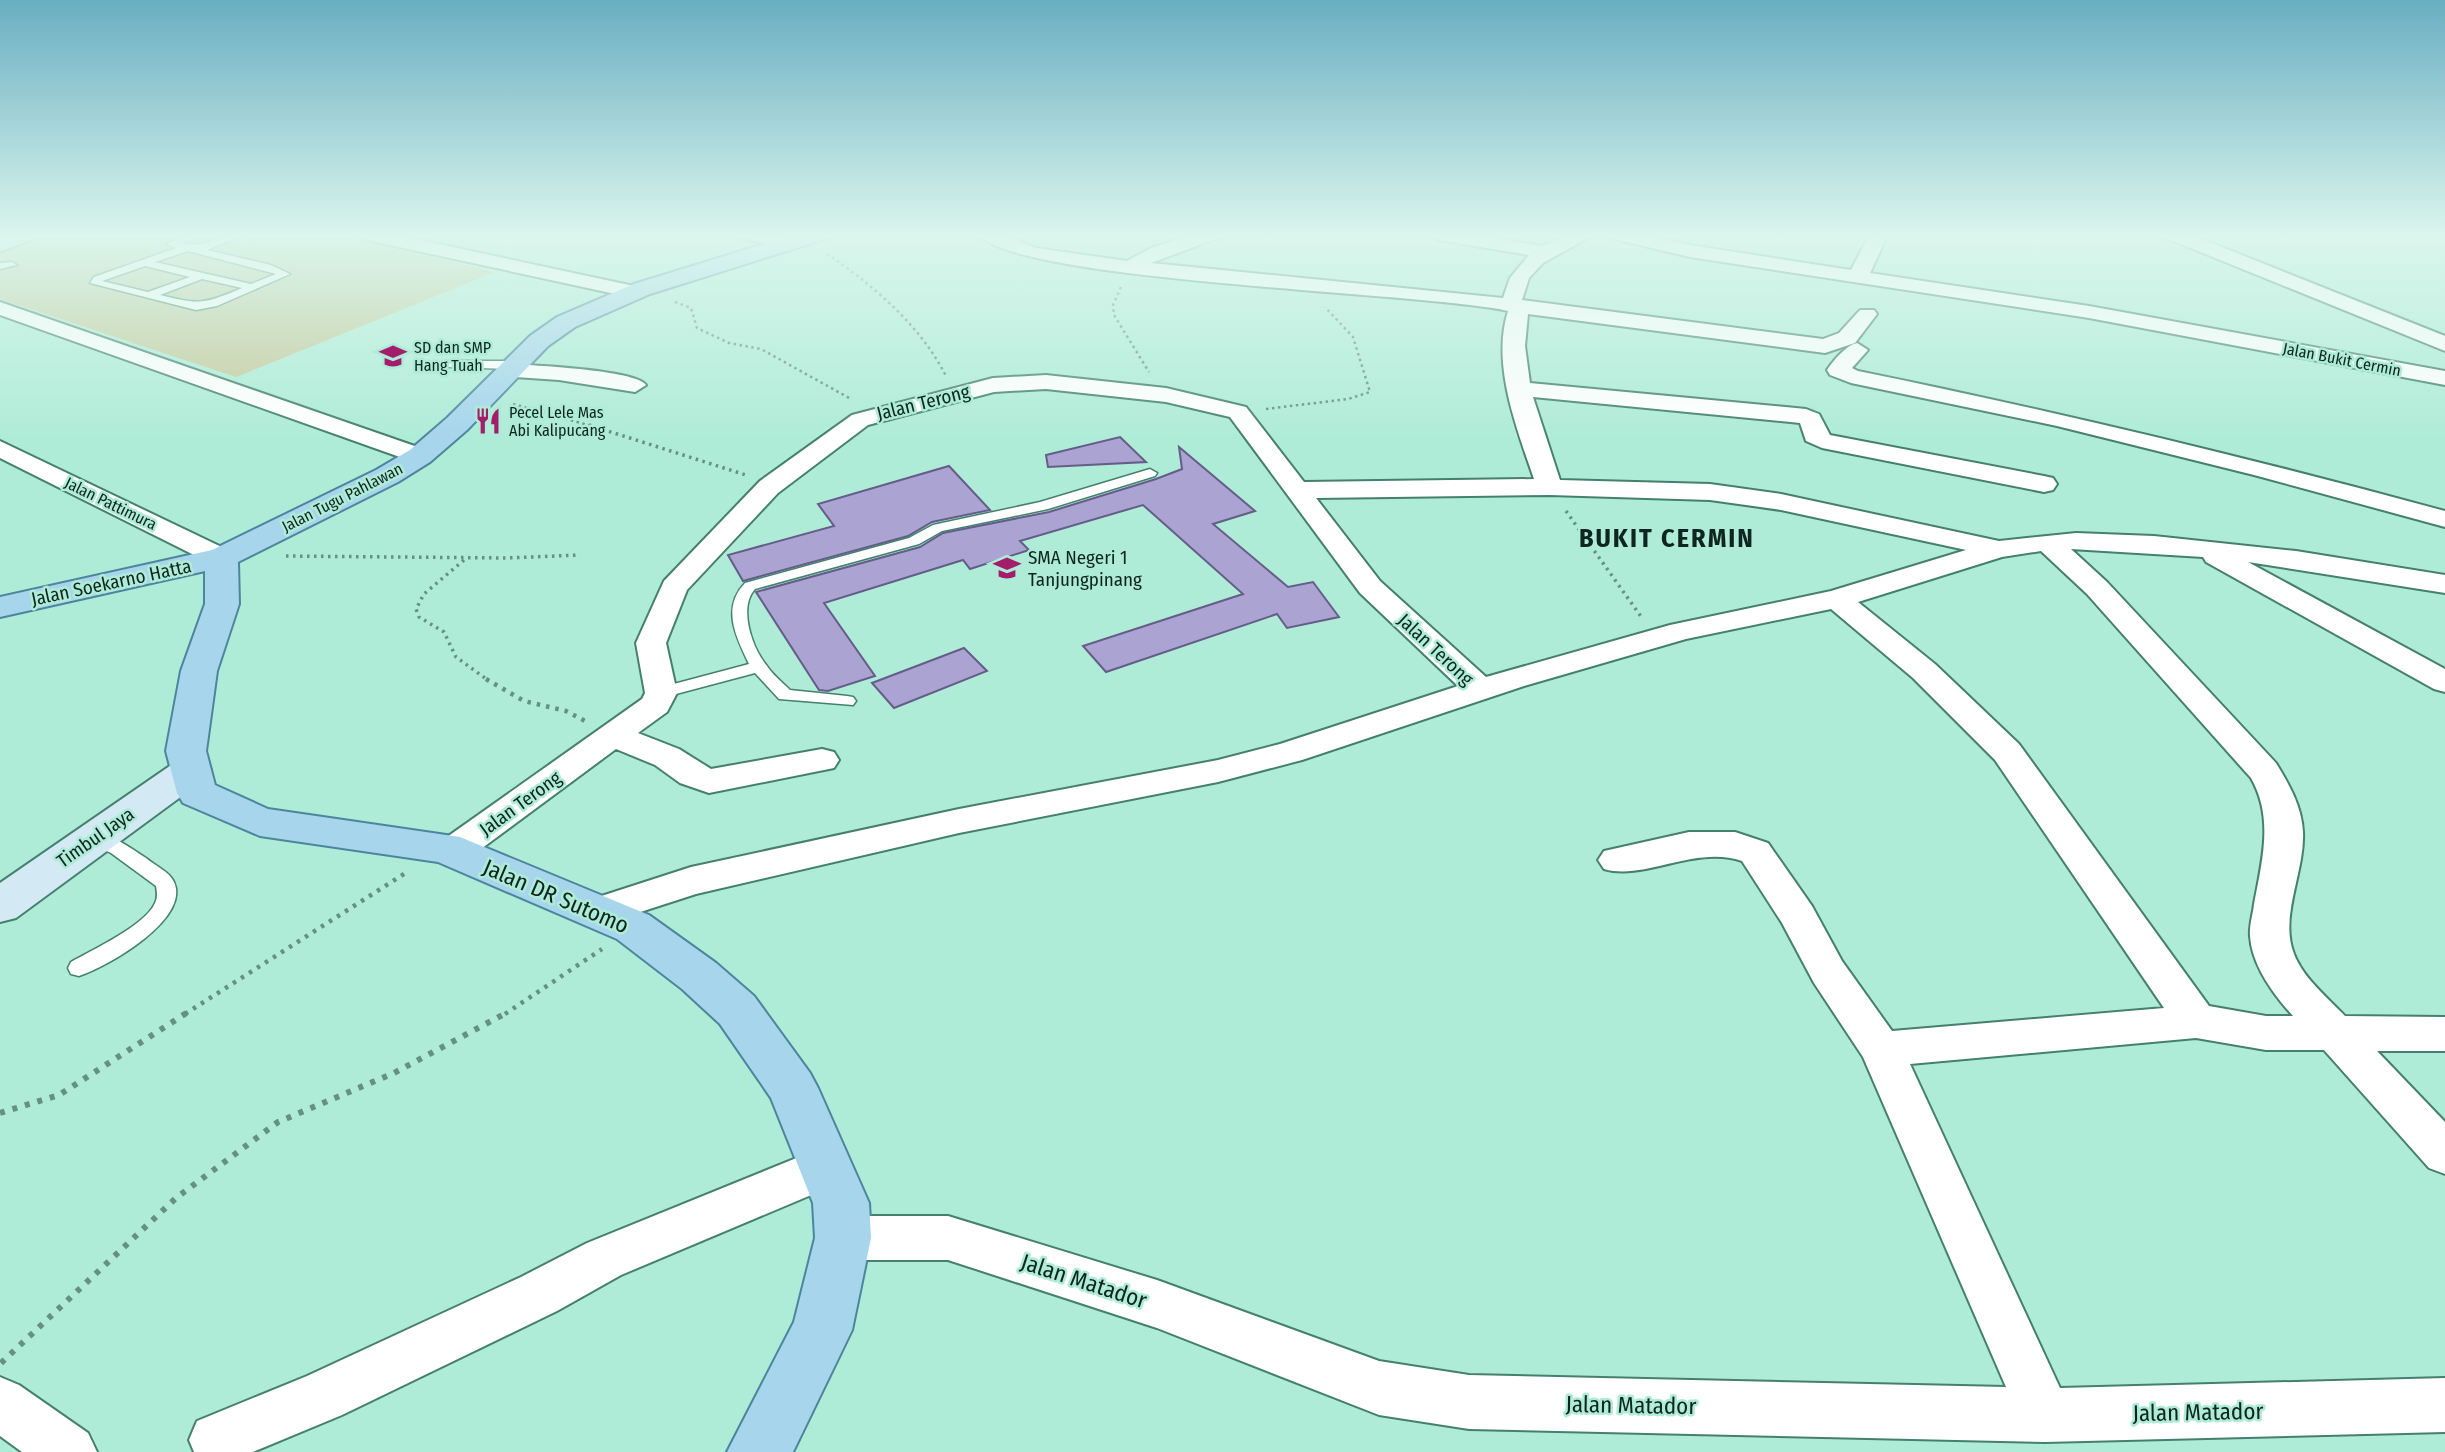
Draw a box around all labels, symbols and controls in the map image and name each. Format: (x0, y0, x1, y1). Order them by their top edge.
place label: SD dan SMP Hang Tuah (414, 338, 491, 375)
street label: Jalan Bukit Cermin (2281, 339, 2403, 380)
school or university icon: SD dan SMP Hang Tuah (378, 341, 408, 371)
street label: Jalan Terong (874, 380, 972, 425)
place label: Pecel Lele Mas Abi Kalipucang (509, 403, 606, 440)
restaurant icon: Pecel Lele Mas Abi Kalipucang (473, 406, 503, 436)
street label: Jalan Tugu Pahlawan (279, 459, 406, 536)
street label: Jalan Pattimura (62, 473, 160, 534)
district label: BUKIT CERMIN (1579, 523, 1755, 554)
place label: SMA Negeri 1 Tanjungpinang (1028, 546, 1142, 591)
school or university icon: SMA Negeri 1 Tanjungpinang (992, 553, 1022, 583)
street label: Jalan Soekarno Hatta (29, 554, 193, 611)
street label: Jalan Terong (1393, 608, 1478, 690)
street label: Jalan Terong (475, 766, 566, 841)
street label: Timbul Jaya (52, 802, 139, 872)
street label: Jalan DR Sutomo (479, 853, 633, 939)
street label: Jalan Matador (1017, 1247, 1151, 1315)
street label: Jalan Matador (1565, 1390, 1697, 1420)
street label: Jalan Matador (2132, 1397, 2264, 1427)

